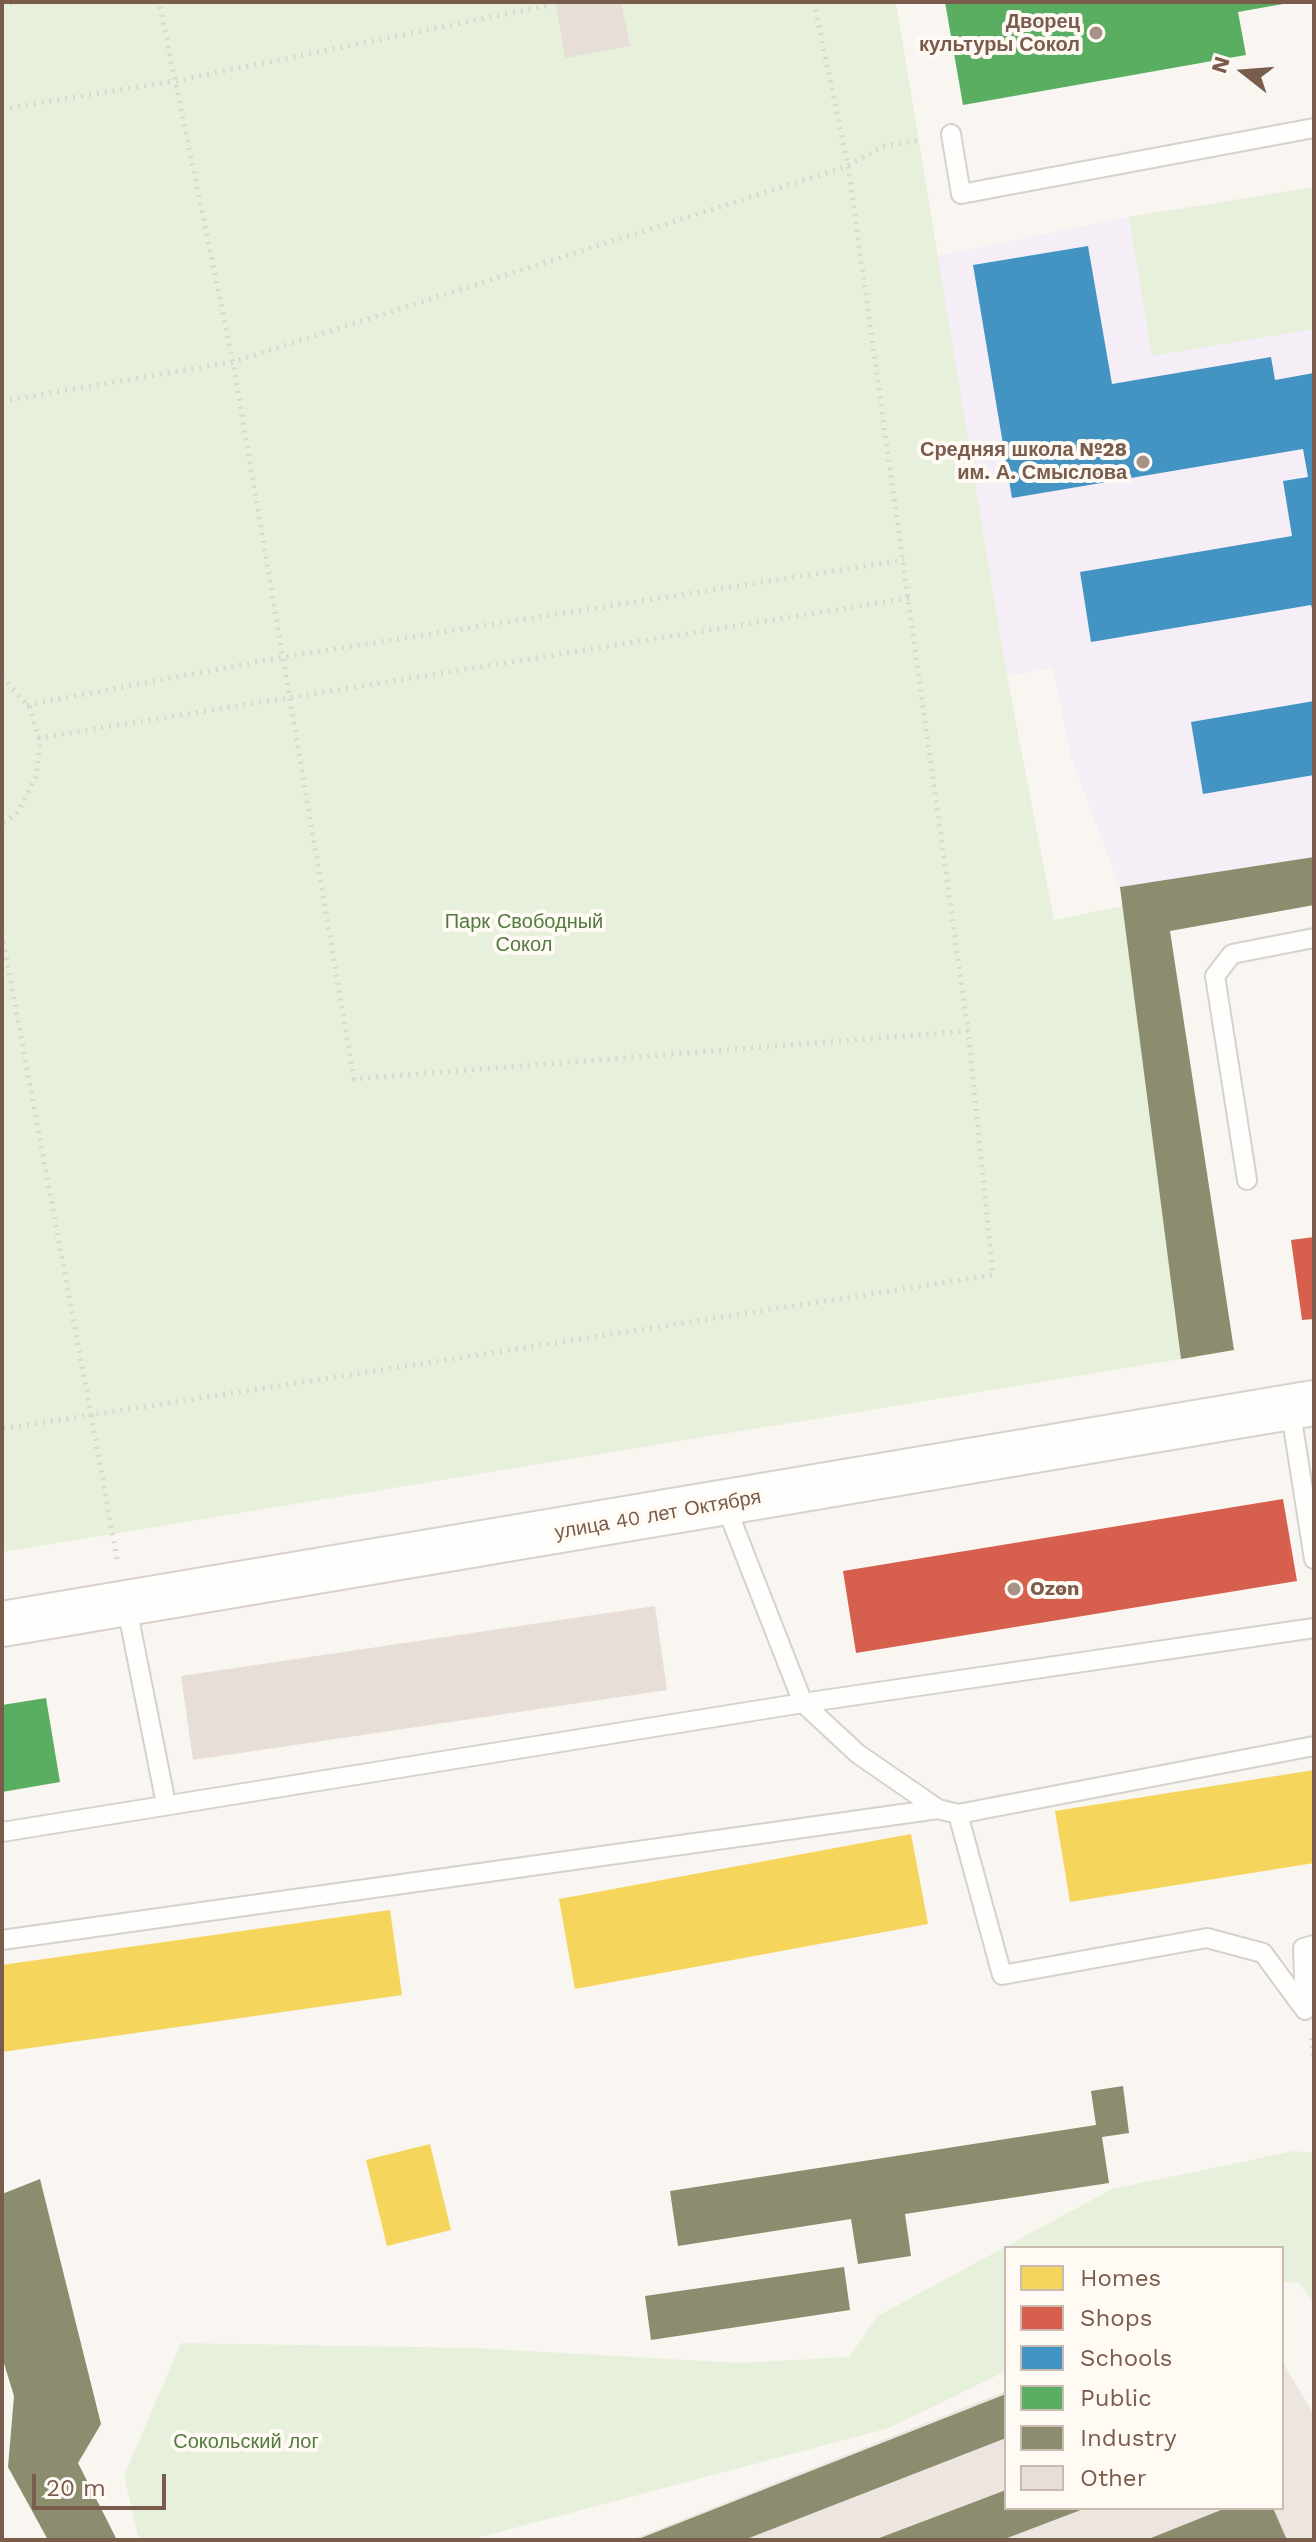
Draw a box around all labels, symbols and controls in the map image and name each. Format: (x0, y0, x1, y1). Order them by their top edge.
place label: Дворец культуры Сокол (919, 10, 1080, 57)
marker: Дворец культуры Сокол (1087, 24, 1105, 42)
north arrow (1204, 32, 1284, 112)
text: N (1206, 53, 1235, 76)
place label: Средняя школа №28 им. А. Смыслова (920, 438, 1127, 485)
marker: Средняя школа №28 им. А. Смыслова (1134, 453, 1152, 471)
park label: Парк Свободный Сокол (445, 910, 603, 957)
street label: улица 40 лет Октября (553, 1485, 763, 1545)
place label: Ozon (1030, 1577, 1079, 1601)
marker: Ozon (1005, 1580, 1023, 1598)
legend (1004, 2246, 1284, 2510)
text: Homes (1080, 2264, 1161, 2292)
text: Shops (1080, 2304, 1152, 2332)
text: Schools (1080, 2344, 1172, 2372)
text: Public (1080, 2384, 1152, 2412)
text: Industry (1080, 2424, 1177, 2452)
park label: Сокольский лог (173, 2430, 319, 2454)
scale bar (36, 2458, 170, 2508)
text: Other (1080, 2464, 1147, 2492)
text: 20 m (46, 2474, 106, 2502)

